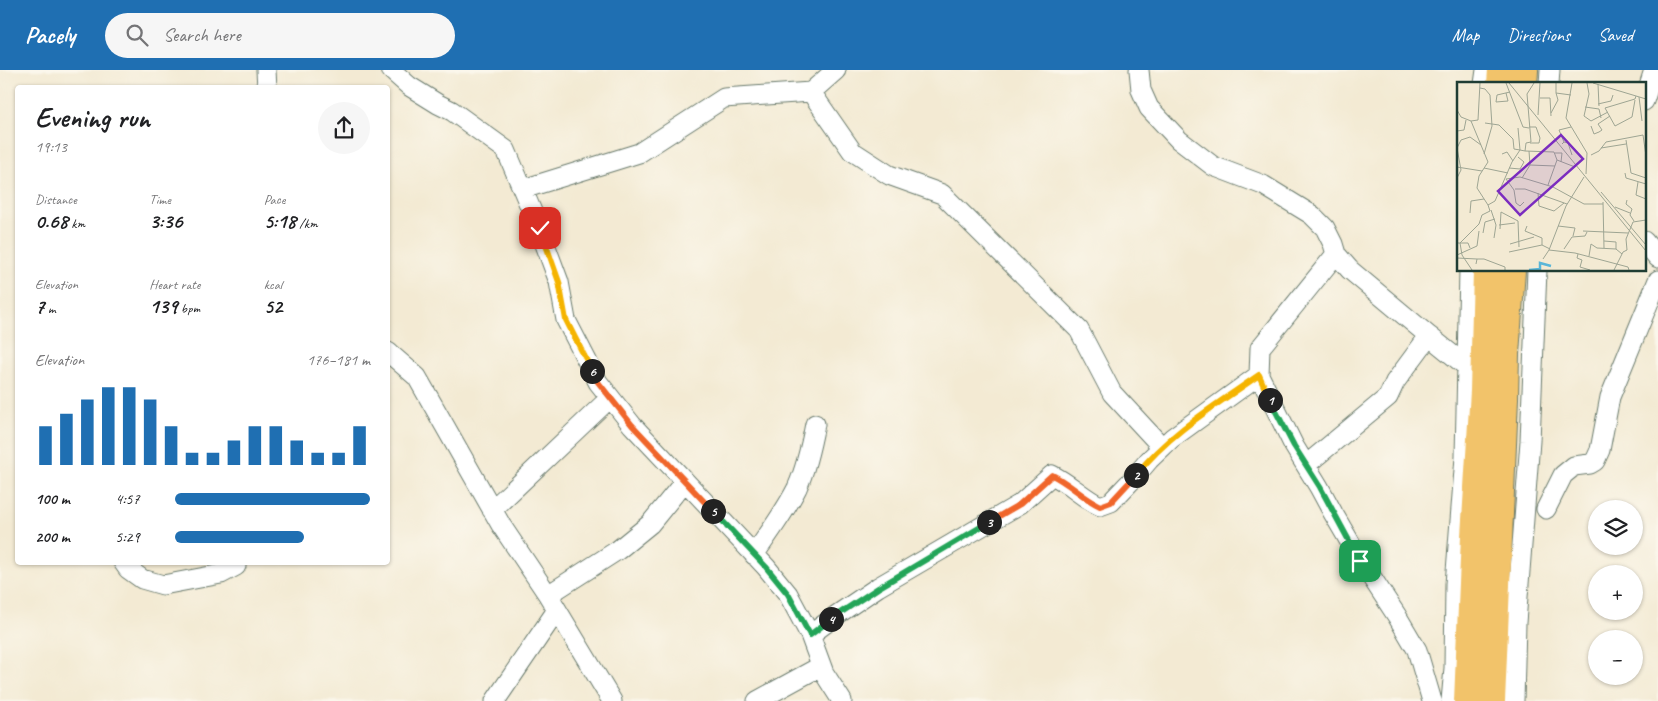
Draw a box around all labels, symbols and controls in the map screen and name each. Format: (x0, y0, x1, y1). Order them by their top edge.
search box (105, 13, 455, 58)
text: Pacely (25, 20, 75, 50)
icon: search (123, 21, 151, 49)
text: Search here (163, 23, 241, 47)
text: Map (1452, 24, 1479, 46)
text: Directions (1507, 24, 1570, 46)
text: Saved (1598, 24, 1633, 46)
inset map (1457, 82, 1646, 271)
text: Evening run (35, 100, 150, 135)
button: share (318, 102, 370, 154)
text: 19:13 (35, 137, 67, 157)
text: Distance (35, 191, 77, 208)
text: Time (149, 191, 171, 208)
text: Pace (264, 191, 285, 208)
pin (519, 207, 561, 249)
text: 0.68 (35, 208, 68, 234)
text: 3:36 (149, 208, 182, 234)
text: 5:18 (264, 208, 296, 234)
icon: check (526, 214, 554, 242)
text: km (68, 215, 85, 232)
text: /km (296, 215, 318, 232)
text: Elevation (35, 276, 78, 293)
text: Heart rate (149, 276, 200, 293)
text: kcal (264, 276, 282, 293)
text: 7 (35, 293, 44, 319)
text: 139 (149, 293, 177, 319)
text: 52 (264, 293, 282, 319)
text: m (44, 300, 56, 317)
text: bpm (177, 300, 200, 317)
text: Elevation (35, 350, 84, 370)
text: 176–181 m (307, 350, 370, 370)
pin: 6 (580, 358, 604, 384)
text: 6 (589, 363, 596, 380)
pin: 1 (1258, 388, 1282, 412)
text: 1 (1267, 392, 1274, 409)
pin: 2 (1124, 462, 1148, 488)
text: 2 (1133, 467, 1140, 484)
text: 100 m (35, 489, 70, 509)
text: 4:57 (115, 489, 140, 509)
pin: 5 (700, 498, 726, 524)
map controls (1588, 500, 1643, 685)
button: layers (1588, 500, 1643, 555)
text: 5 (710, 503, 717, 520)
pin: 3 (976, 510, 1002, 534)
text: 3 (986, 514, 993, 531)
text: 200 m (35, 527, 70, 547)
text: 5:29 (115, 527, 140, 547)
pin (1339, 540, 1381, 582)
icon: arrive (1346, 547, 1374, 575)
button: + (1588, 565, 1643, 620)
pin: 4 (818, 606, 844, 632)
text: 4 (828, 611, 835, 628)
button: − (1588, 630, 1643, 685)

